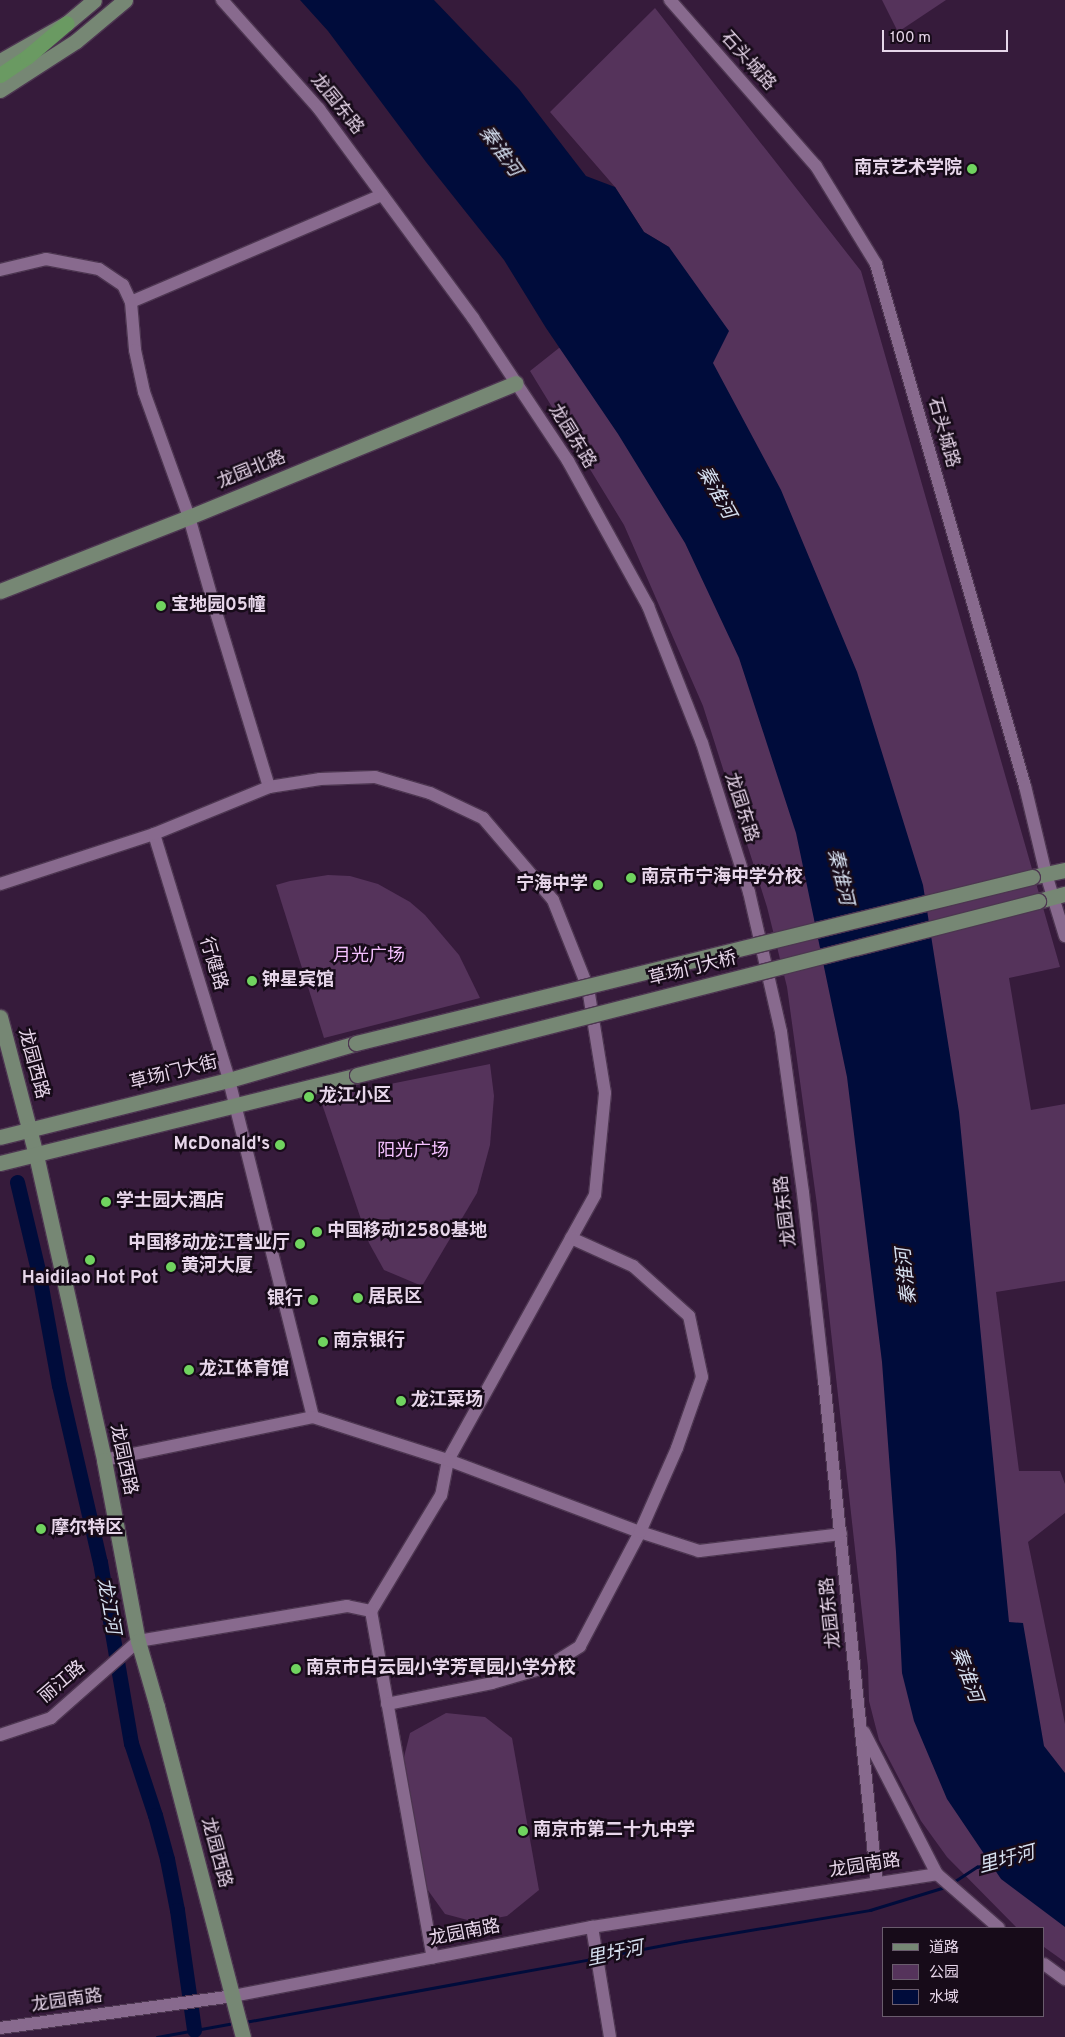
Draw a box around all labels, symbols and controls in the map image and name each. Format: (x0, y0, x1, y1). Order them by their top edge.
scale bar (885, 20, 1011, 52)
street label: 石头城路 (715, 28, 779, 96)
text: 100 m (890, 29, 931, 48)
street label: 龙园东路 (305, 70, 367, 140)
water label: 秦淮河 (473, 122, 525, 182)
place label: 南京艺术学院 (854, 158, 962, 180)
marker: 南京艺术学院 (966, 163, 978, 175)
street label: 石头城路 (922, 395, 962, 471)
street label: 龙园东路 (543, 401, 599, 473)
street label: 龙园北路 (215, 448, 289, 494)
water label: 秦淮河 (691, 463, 739, 523)
place label: 宝地园05幢 (171, 595, 266, 617)
marker: 宝地园05幢 (155, 600, 167, 612)
street label: 龙园东路 (719, 770, 761, 846)
water label: 秦淮河 (821, 847, 857, 907)
place label: 南京市宁海中学分校 (641, 867, 803, 889)
marker: 南京市宁海中学分校 (625, 872, 637, 884)
place label: 宁海中学 (516, 874, 588, 896)
marker: 宁海中学 (592, 879, 604, 891)
street label: 行健路 (194, 935, 230, 993)
park label: 月光广场 (333, 946, 405, 968)
street label: 草场门大桥 (647, 949, 739, 991)
place label: 钟星宾馆 (262, 970, 334, 992)
marker: 钟星宾馆 (246, 975, 258, 987)
street label: 龙园西路 (12, 1026, 52, 1102)
street label: 草场门大街 (128, 1053, 220, 1095)
place label: 龙江小区 (319, 1086, 391, 1108)
marker: 龙江小区 (303, 1091, 315, 1103)
place label: McDonald's (174, 1134, 270, 1156)
marker: McDonald's (274, 1139, 286, 1151)
park label: 阳光广场 (377, 1141, 449, 1163)
street label: 龙园东路 (772, 1174, 802, 1248)
place label: 学士园大酒店 (116, 1191, 224, 1213)
marker: 学士园大酒店 (100, 1196, 112, 1208)
place label: 中国移动12580基地 (327, 1221, 487, 1243)
marker: 中国移动12580基地 (311, 1226, 323, 1238)
place label: 中国移动龙江营业厅 (128, 1233, 290, 1255)
marker: 中国移动龙江营业厅 (294, 1238, 306, 1250)
water label: 秦淮河 (894, 1246, 922, 1306)
marker: Haidilao Hot Pot (84, 1254, 96, 1266)
place label: 黄河大厦 (181, 1256, 253, 1278)
marker: 黄河大厦 (165, 1261, 177, 1273)
place label: Haidilao Hot Pot (22, 1268, 158, 1290)
place label: 居民区 (368, 1287, 422, 1309)
place label: 银行 (267, 1289, 303, 1311)
marker: 居民区 (352, 1292, 364, 1304)
marker: 银行 (307, 1294, 319, 1306)
place label: 南京银行 (333, 1331, 405, 1353)
marker: 南京银行 (317, 1336, 329, 1348)
place label: 龙江体育馆 (199, 1359, 289, 1381)
marker: 龙江体育馆 (183, 1364, 195, 1376)
place label: 龙江菜场 (411, 1390, 483, 1412)
marker: 龙江菜场 (395, 1395, 407, 1407)
street label: 龙园西路 (104, 1423, 140, 1497)
place label: 摩尔特区 (51, 1518, 123, 1540)
marker: 摩尔特区 (35, 1523, 47, 1535)
water label: 龙江河 (91, 1576, 123, 1636)
street label: 龙园东路 (817, 1576, 847, 1650)
water label: 秦淮河 (945, 1644, 985, 1706)
street label: 丽江路 (35, 1657, 91, 1709)
place label: 南京市白云园小学芳草园小学分校 (306, 1658, 576, 1680)
marker: 南京市白云园小学芳草园小学分校 (290, 1663, 302, 1675)
street label: 龙园西路 (195, 1815, 235, 1891)
place label: 南京市第二十九中学 (533, 1820, 695, 1842)
marker: 南京市第二十九中学 (517, 1825, 529, 1837)
water label: 里圩河 (977, 1843, 1037, 1879)
street label: 龙园南路 (828, 1851, 902, 1883)
street label: 龙园南路 (428, 1917, 502, 1951)
legend (882, 1927, 1045, 2017)
water label: 里圩河 (585, 1938, 645, 1972)
text: 道路 (929, 1939, 959, 1958)
text: 公园 (929, 1964, 959, 1983)
street label: 龙园南路 (30, 1986, 104, 2018)
text: 水域 (929, 1989, 959, 2008)

